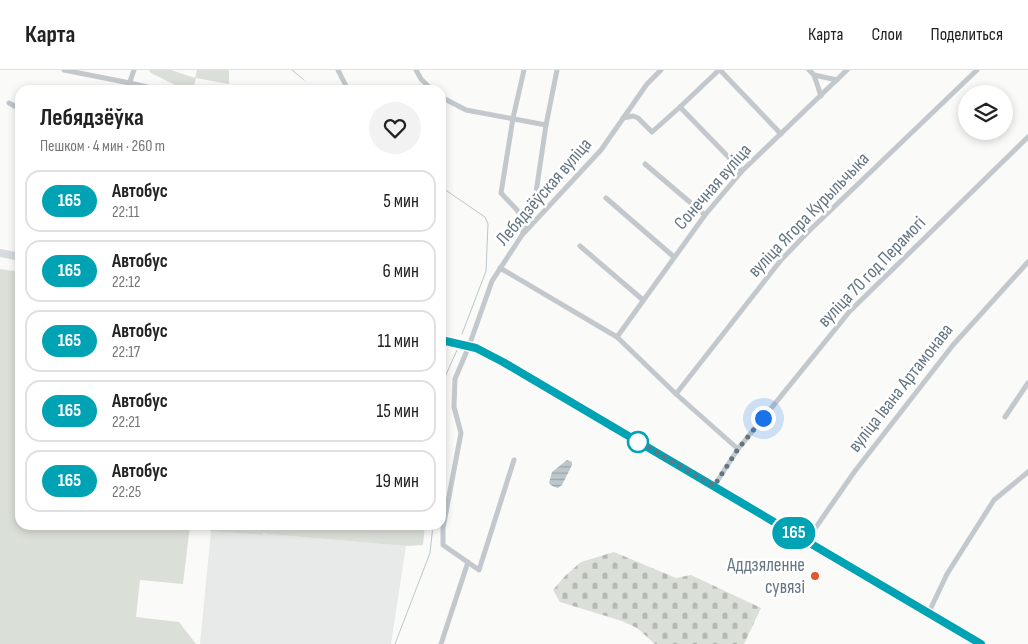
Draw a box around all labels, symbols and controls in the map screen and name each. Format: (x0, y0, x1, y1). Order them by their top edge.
text: Карта (25, 20, 75, 49)
text: Карта (808, 24, 844, 45)
text: Слои (872, 24, 903, 45)
text: Поделиться (931, 24, 1003, 45)
map controls (958, 85, 1013, 140)
button: layers (958, 85, 1013, 140)
button: heart (369, 102, 421, 154)
text: Лебядзёўка (40, 103, 144, 132)
street label: Лебядзёўская вуліца (491, 134, 597, 250)
text: Пешком · 4 мин · 260 m (40, 137, 165, 156)
street label: Сонечная вуліца (670, 139, 756, 235)
street label: вуліца Ягора Курыльчыка (744, 148, 874, 282)
text: Автобус (112, 180, 168, 203)
text: 165 (58, 190, 81, 211)
text: 5 мин (383, 190, 419, 213)
text: 22:11 (112, 203, 139, 222)
street label: вуліца 70 год Перамогі (813, 212, 931, 332)
text: Автобус (112, 250, 168, 273)
text: 165 (58, 260, 81, 281)
text: 6 мин (383, 260, 419, 283)
text: 22:12 (112, 273, 141, 292)
street label: вуліца Івана Артамонава (844, 319, 958, 457)
text: Автобус (112, 320, 168, 343)
text: 165 (58, 330, 81, 351)
text: 11 мин (378, 330, 419, 353)
text: 22:17 (112, 343, 140, 362)
text: Автобус (112, 390, 168, 413)
text: 165 (58, 400, 81, 421)
text: 15 мин (377, 400, 419, 423)
your location (751, 406, 776, 431)
text: 22:21 (112, 413, 140, 432)
unlabelled marker (627, 431, 649, 453)
text: Автобус (112, 460, 168, 483)
text: 165 (58, 470, 81, 491)
text: 19 мин (376, 470, 419, 493)
text: 22:25 (112, 483, 141, 502)
line badge: 165 (765, 517, 823, 549)
text: 165 (782, 522, 806, 543)
place label: Аддзяленне сувязі (726, 554, 805, 599)
marker: Аддзяленне сувязі (809, 570, 821, 582)

